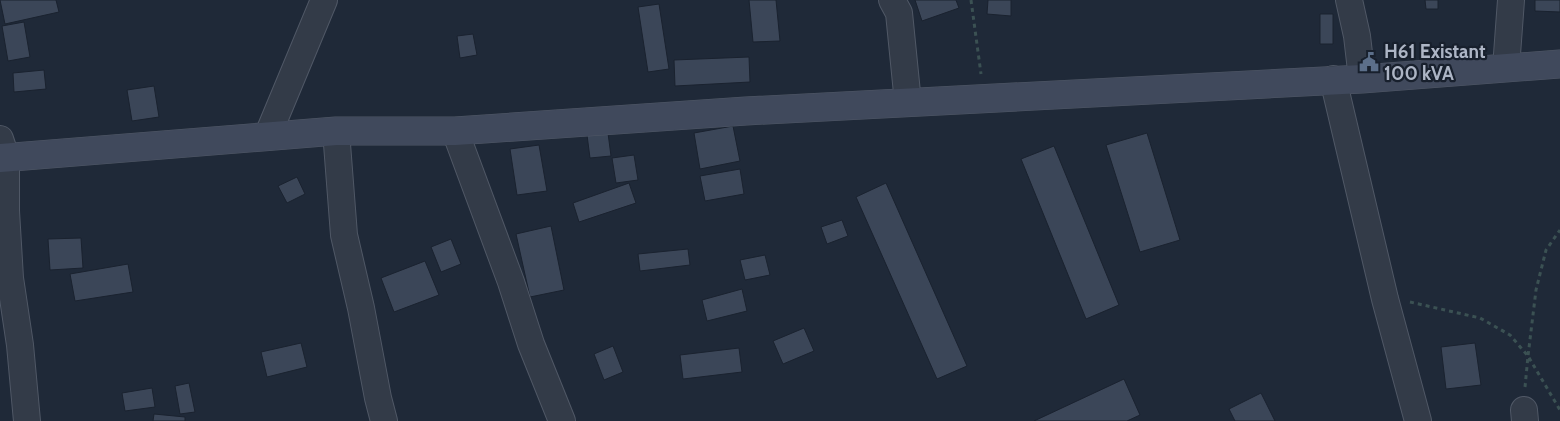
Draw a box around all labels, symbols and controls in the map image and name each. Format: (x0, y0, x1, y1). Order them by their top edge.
place label: H61 Existant 100 kVA (1384, 40, 1486, 85)
public building icon: H61 Existant 100 kVA (1358, 51, 1380, 73)

